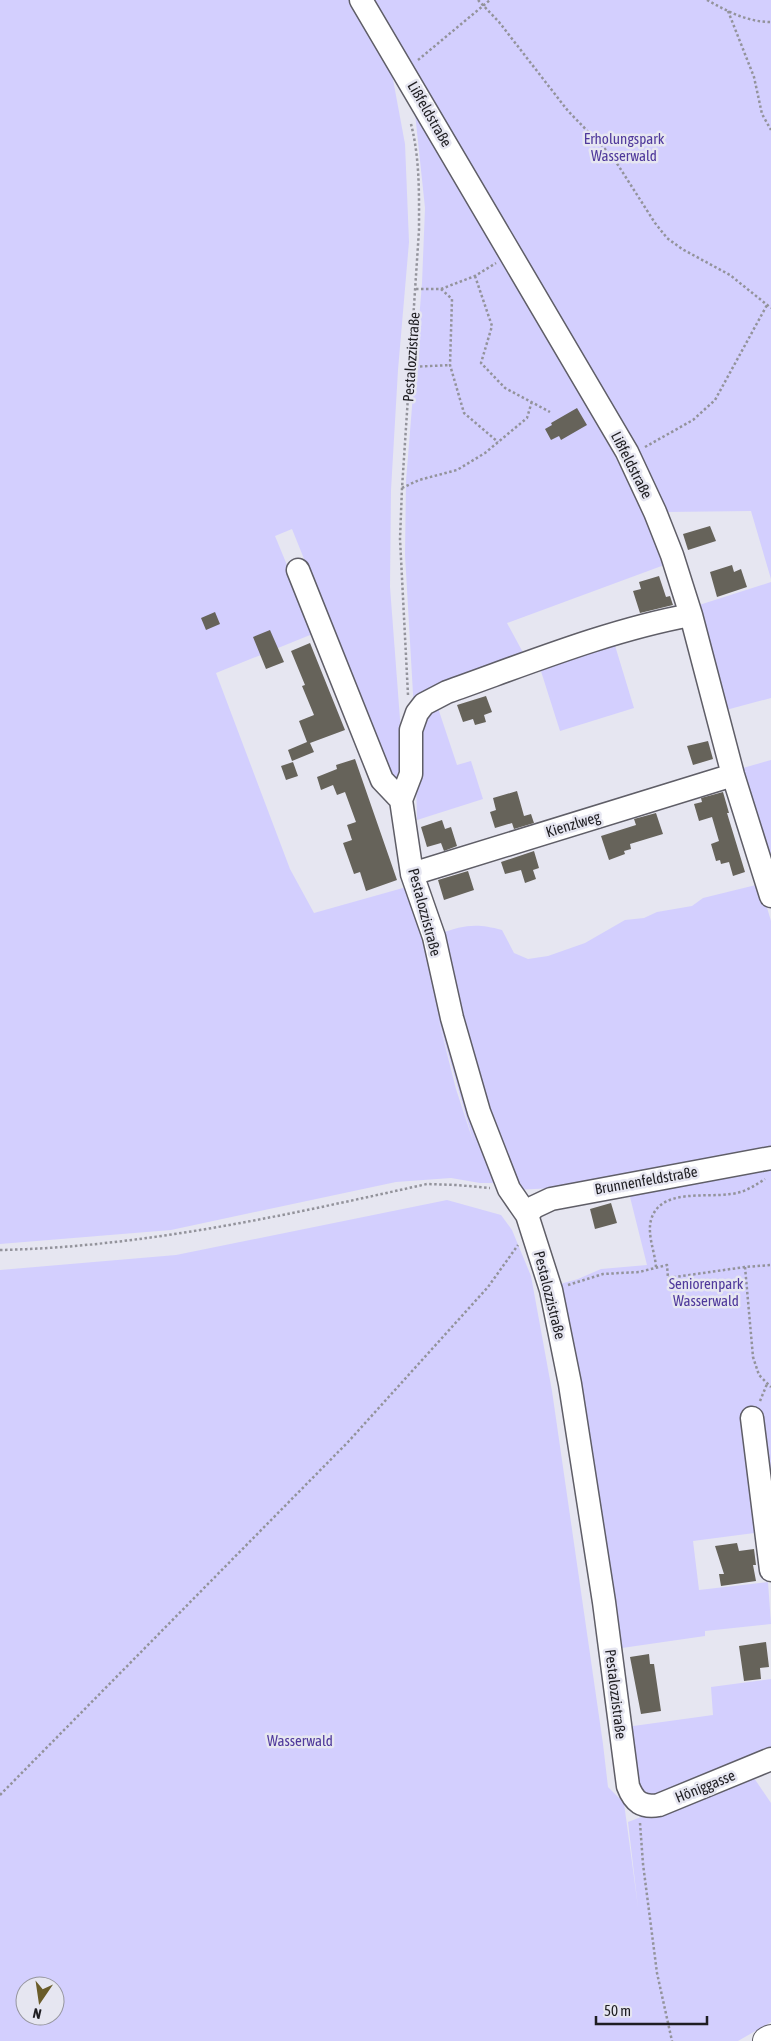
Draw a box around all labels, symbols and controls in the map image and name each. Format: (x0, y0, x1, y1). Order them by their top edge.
street label: Lißfeldstraße (404, 78, 456, 150)
park label: Erholungspark Wasserwald (584, 130, 665, 164)
street label: Pestalozzistraße (399, 311, 423, 403)
street label: Lißfeldstraße (608, 429, 656, 501)
street label: Kienzlweg (544, 808, 603, 840)
street label: Pestalozzistraße (405, 866, 445, 958)
street label: Brunnenfeldstraße (593, 1163, 699, 1197)
street label: Pestalozzistraße (531, 1249, 569, 1341)
park label: Seniorenpark Wasserwald (669, 1275, 744, 1309)
street label: Pestalozzistraße (602, 1648, 630, 1740)
park label: Wasserwald (267, 1732, 333, 1749)
street label: Höniggasse (673, 1766, 738, 1806)
north arrow (15, 1976, 65, 2026)
scale bar (596, 1994, 707, 2026)
text: 50 m (604, 2002, 631, 2019)
text: N (31, 2005, 43, 2022)

